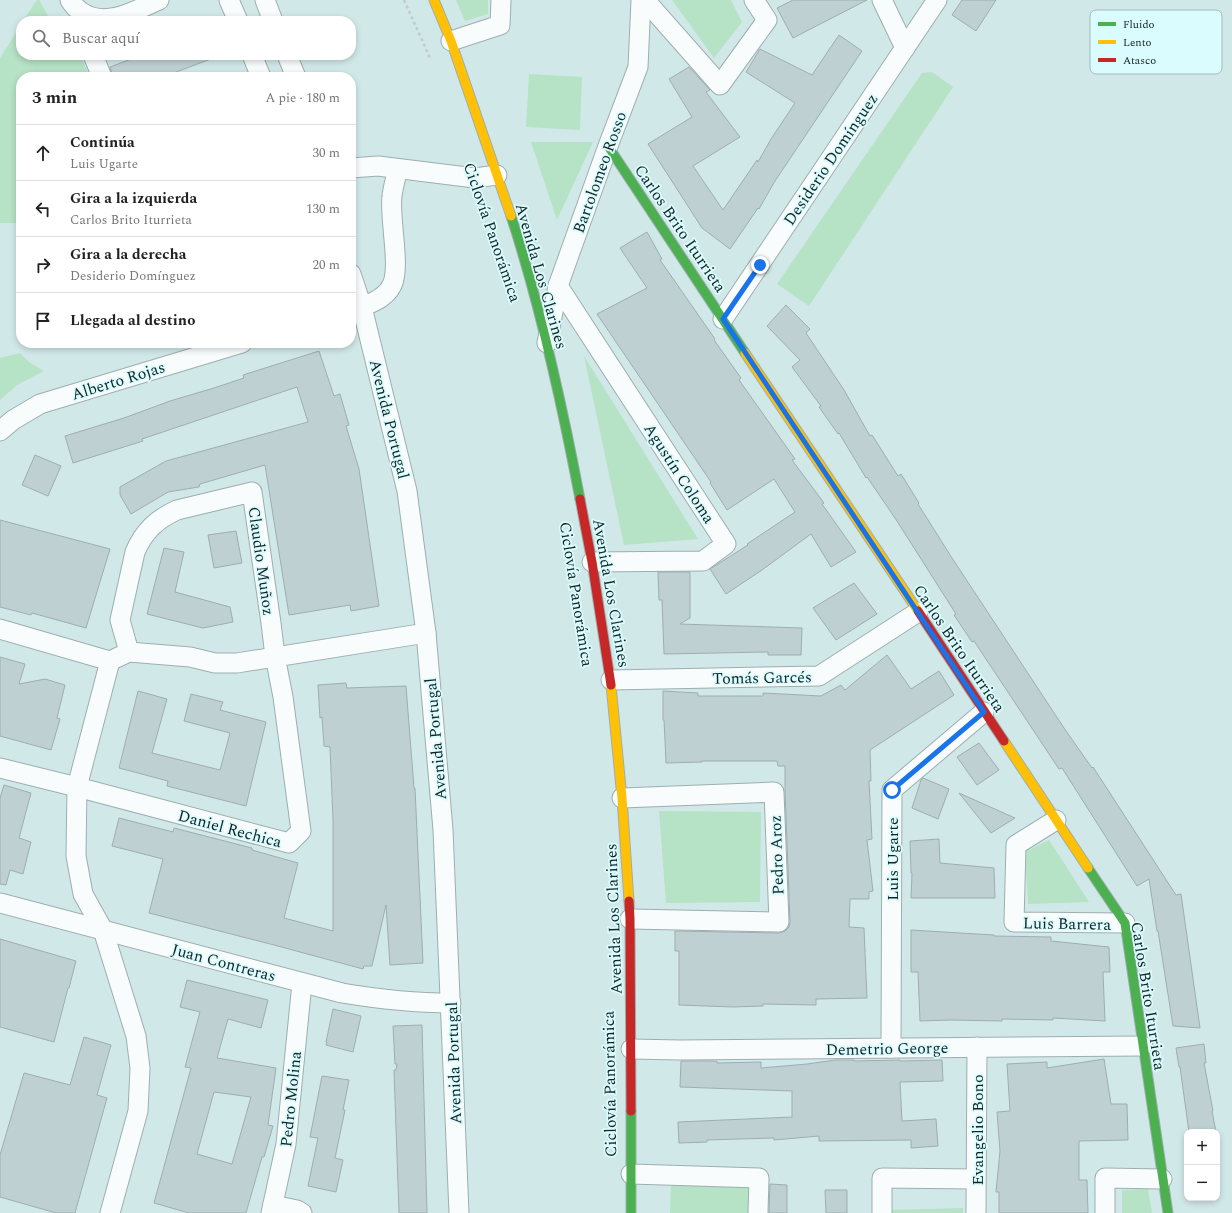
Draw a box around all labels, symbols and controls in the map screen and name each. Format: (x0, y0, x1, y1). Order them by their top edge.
legend (1090, 10, 1222, 74)
search box (16, 16, 356, 60)
text: Fluido (1123, 16, 1155, 33)
icon: search (30, 27, 52, 49)
text: Buscar aquí (62, 27, 140, 50)
text: Lento (1123, 34, 1152, 51)
text: Atasco (1123, 52, 1156, 69)
text: 3 min (32, 85, 77, 111)
text: A pie · 180 m (266, 88, 340, 108)
street label: Desiderio Domínguez (778, 89, 884, 230)
street label: Bartolomeo Rosso (567, 108, 633, 237)
text: Continúa (70, 131, 135, 154)
icon: ahead (32, 142, 54, 164)
text: 30 m (313, 143, 340, 163)
text: Luis Ugarte (70, 154, 138, 174)
street label: Ciclovía Panorámica (457, 159, 527, 306)
street label: Carlos Brito Iturrieta (628, 160, 732, 298)
text: Gira a la izquierda (70, 187, 197, 210)
icon: left (32, 198, 54, 220)
text: 130 m (306, 199, 340, 219)
street label: Avenida Los Clarines (509, 200, 573, 352)
text: Carlos Brito Iturrieta (70, 210, 192, 230)
text: Gira a la derecha (70, 243, 186, 266)
icon: right (32, 254, 54, 276)
text: 20 m (313, 255, 340, 275)
route end (751, 256, 769, 274)
text: Desiderio Domínguez (70, 266, 196, 286)
text: Llegada al destino (70, 309, 195, 332)
icon: arrive (32, 310, 54, 332)
street label: Alberto Rojas (68, 355, 168, 407)
street label: Avenida Portugal (363, 357, 415, 481)
street label: Agustín Coloma (638, 419, 721, 529)
street label: Claudio Muñoz (242, 505, 281, 617)
street label: Avenida Los Clarines (586, 517, 636, 670)
street label: Ciclovía Panorámica (553, 520, 599, 668)
street label: Carlos Brito Iturrieta (907, 580, 1011, 718)
street label: Tomás Garcés (712, 665, 812, 691)
street label: Avenida Portugal (419, 677, 453, 801)
route start (883, 781, 901, 799)
street label: Daniel Rechica (175, 804, 285, 854)
street label: Pedro Aroz (764, 815, 790, 895)
street label: Luis Ugarte (881, 817, 905, 901)
street label: Avenida Los Clarines (599, 843, 629, 995)
street label: Luis Barrera (1023, 911, 1111, 937)
street label: Carlos Brito Iturrieta (1124, 920, 1172, 1072)
street label: Juan Contreras (169, 938, 278, 988)
street label: Avenida Portugal (440, 1001, 468, 1125)
street label: Ciclovía Panorámica (597, 1010, 623, 1157)
street label: Demetrio George (825, 1036, 949, 1062)
street label: Pedro Molina (274, 1050, 308, 1148)
street label: Evangelio Bono (966, 1074, 990, 1186)
map controls (1184, 1129, 1220, 1201)
button: + (1184, 1129, 1220, 1165)
button: − (1184, 1165, 1220, 1201)

